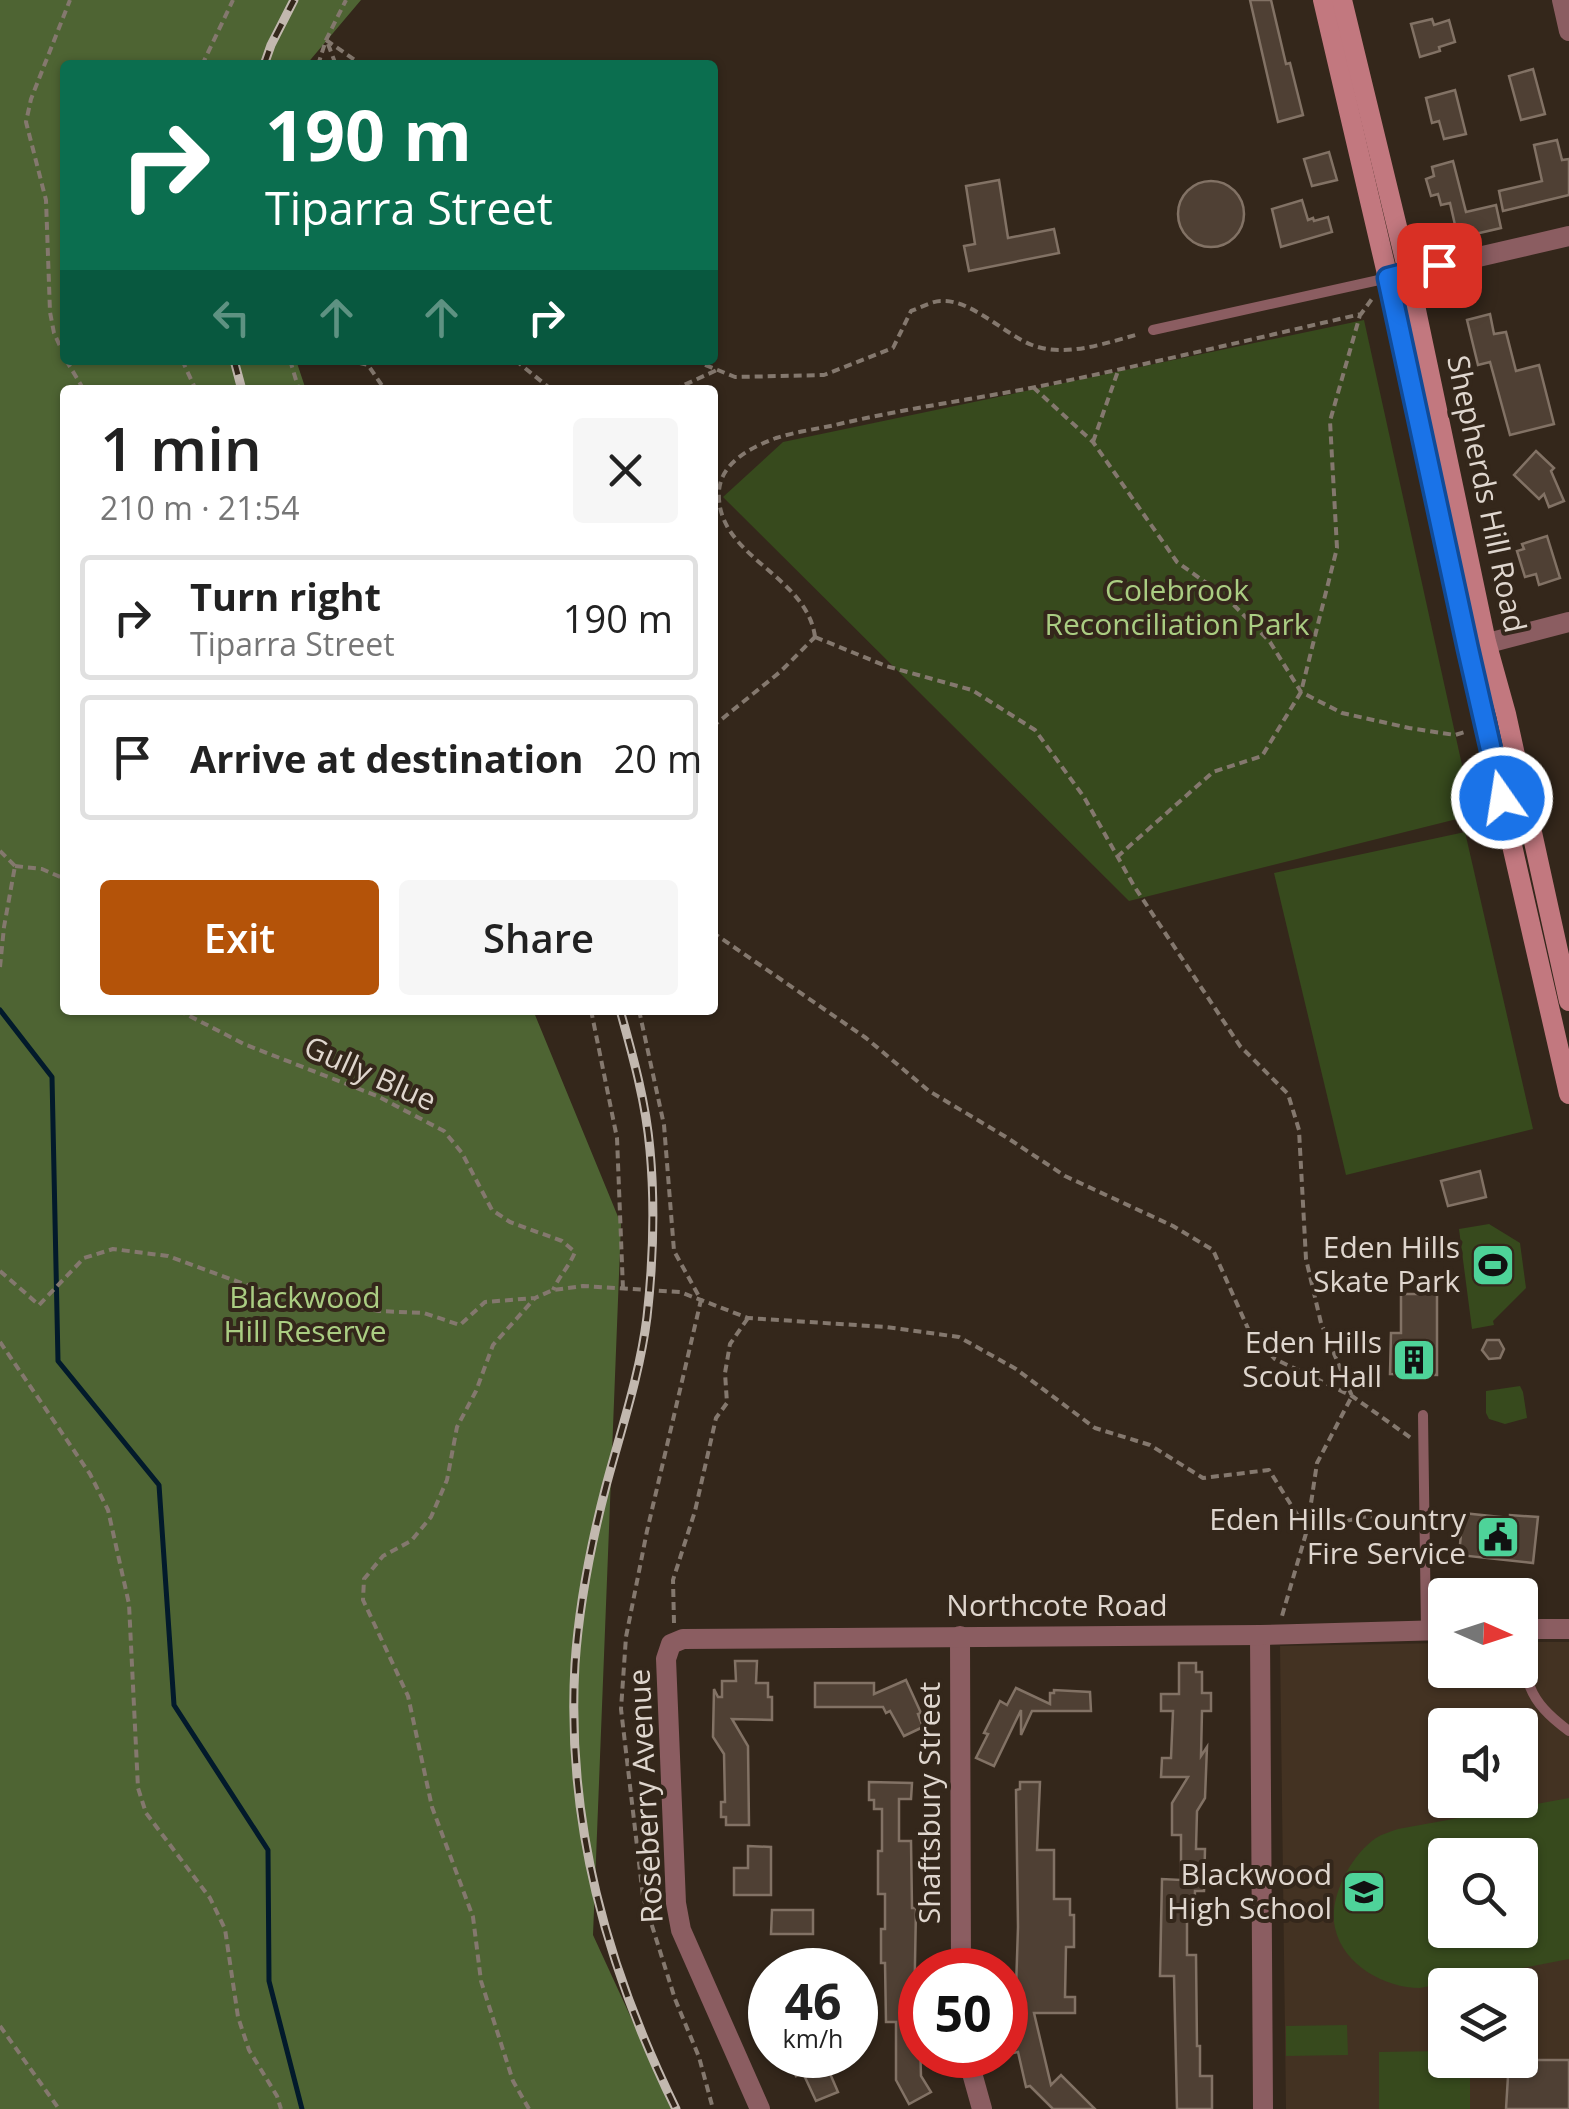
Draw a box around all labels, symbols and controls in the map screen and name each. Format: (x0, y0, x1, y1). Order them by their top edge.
text: 190 m (265, 86, 472, 182)
icon: right (100, 100, 230, 230)
text: Tiparra Street (265, 177, 553, 238)
pin (1397, 223, 1482, 308)
icon: arrive (1412, 238, 1467, 293)
icon: left (204, 290, 259, 345)
icon: ahead (309, 290, 364, 345)
icon: ahead (414, 290, 469, 345)
icon: right (519, 290, 574, 345)
street label: Shepherds Hill Road (1438, 351, 1537, 636)
text: 1 min (100, 407, 262, 489)
button: close (573, 418, 678, 523)
text: 210 m · 21:54 (100, 486, 299, 529)
park label: Colebrook Reconciliation Park (1044, 569, 1310, 644)
text: Turn right (190, 570, 381, 622)
icon: right (105, 590, 160, 645)
text: 190 m (563, 592, 673, 644)
text: Tiparra Street (190, 622, 395, 665)
icon: arrive (105, 730, 160, 785)
text: Arrive at destination (190, 732, 584, 784)
text: 20 m (614, 732, 702, 784)
position arrow (1450, 746, 1554, 850)
button: Exit (100, 880, 379, 995)
button: Share (399, 880, 678, 995)
street label: Gully Blue (298, 1025, 443, 1120)
place label: Eden Hills Skate Park (1313, 1226, 1460, 1301)
sports icon: Eden Hills Skate Park (1470, 1242, 1516, 1288)
park label: Blackwood Hill Reserve (223, 1276, 387, 1351)
place label: Eden Hills Scout Hall (1242, 1321, 1382, 1396)
building icon: Eden Hills Scout Hall (1391, 1337, 1437, 1383)
place label: Eden Hills Country Fire Service (1209, 1498, 1467, 1573)
public building icon: Eden Hills Country Fire Service (1475, 1514, 1521, 1560)
north arrow (1428, 1578, 1538, 1688)
map controls (1428, 1578, 1538, 2078)
street label: Northcote Road (946, 1584, 1168, 1625)
street label: Roseberry Avenue (617, 1668, 672, 1924)
street label: Shaftsbury Street (908, 1682, 949, 1924)
button: sound (1428, 1708, 1538, 1818)
button: search (1428, 1838, 1538, 1948)
place label: Blackwood High School (1167, 1853, 1332, 1928)
school or university icon: Blackwood High School (1341, 1869, 1387, 1915)
speed limit sign: 50 (898, 1948, 1028, 2078)
text: 46 (784, 1967, 842, 2035)
button: layers (1428, 1968, 1538, 2078)
text: km/h (783, 2021, 843, 2055)

